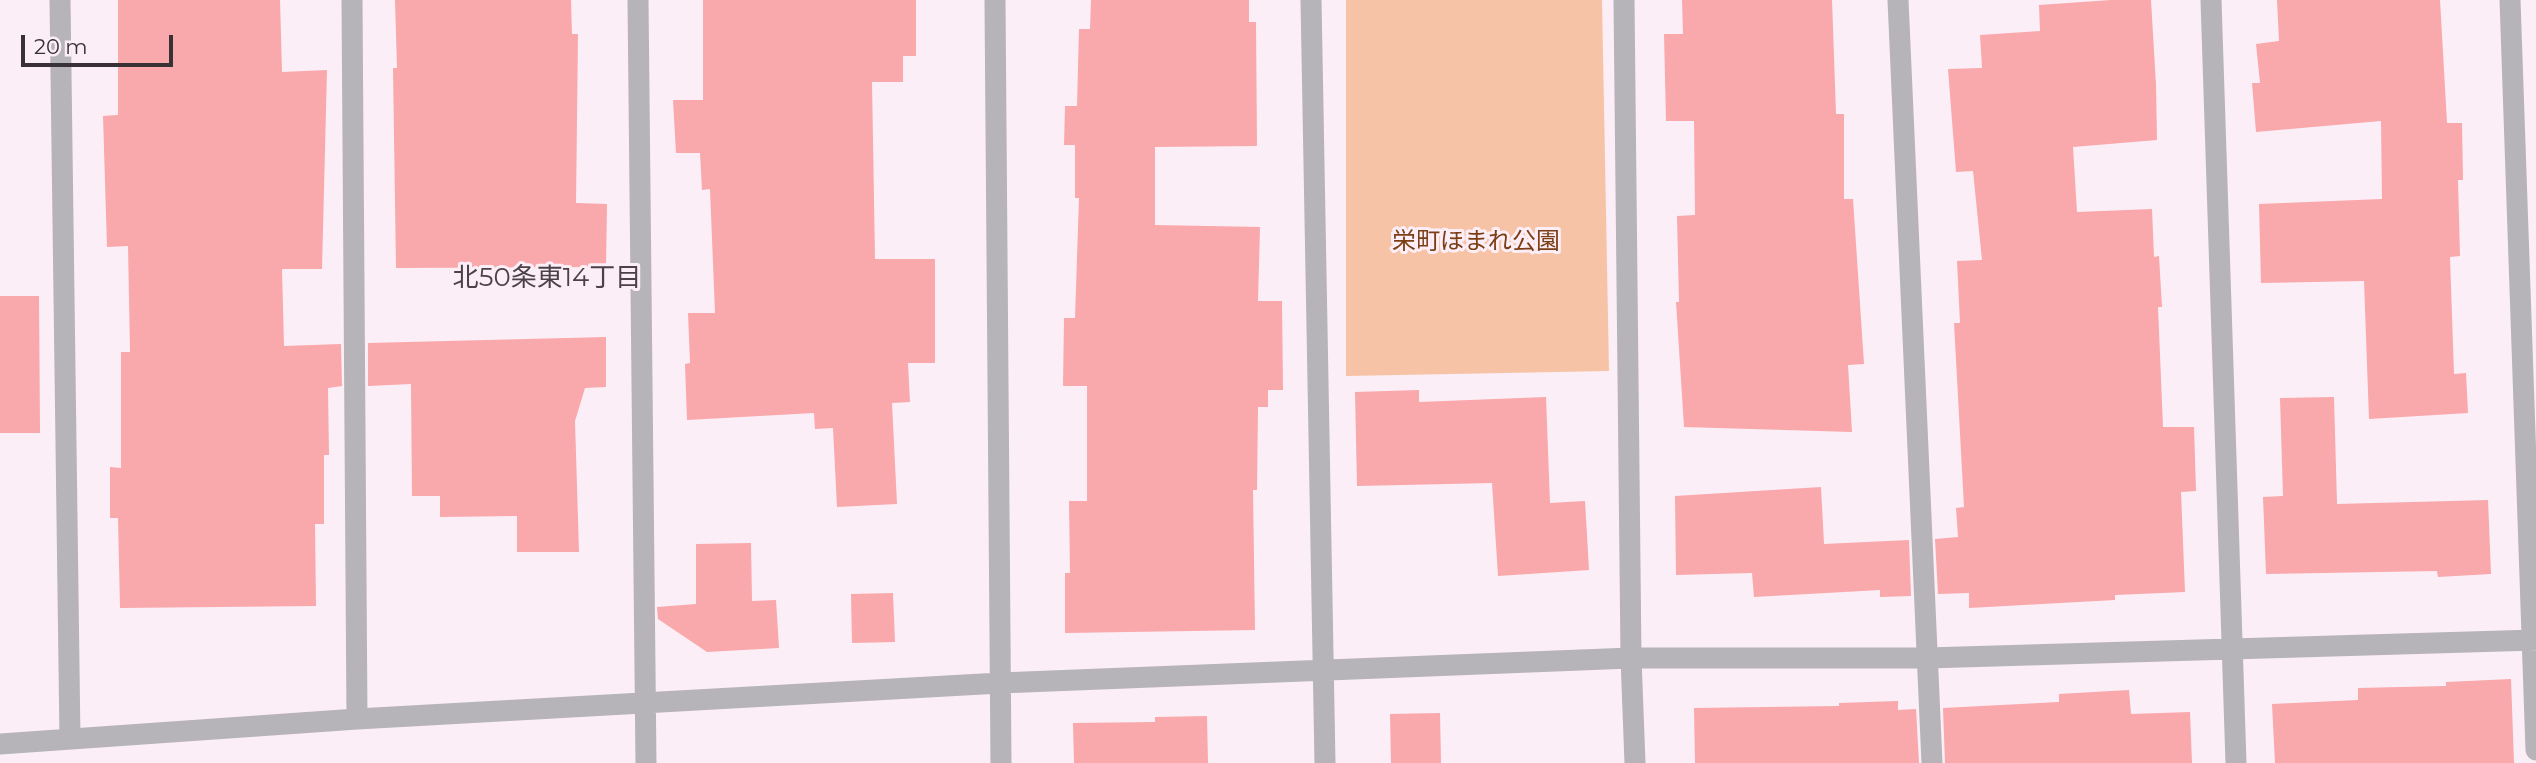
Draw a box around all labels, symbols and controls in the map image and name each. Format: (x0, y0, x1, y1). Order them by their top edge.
scale bar (24, 21, 177, 65)
text: 20 m (34, 34, 88, 59)
park label: 栄町ほまれ公園 (1392, 228, 1560, 256)
district label: 北50条東14丁目 (453, 262, 641, 294)

